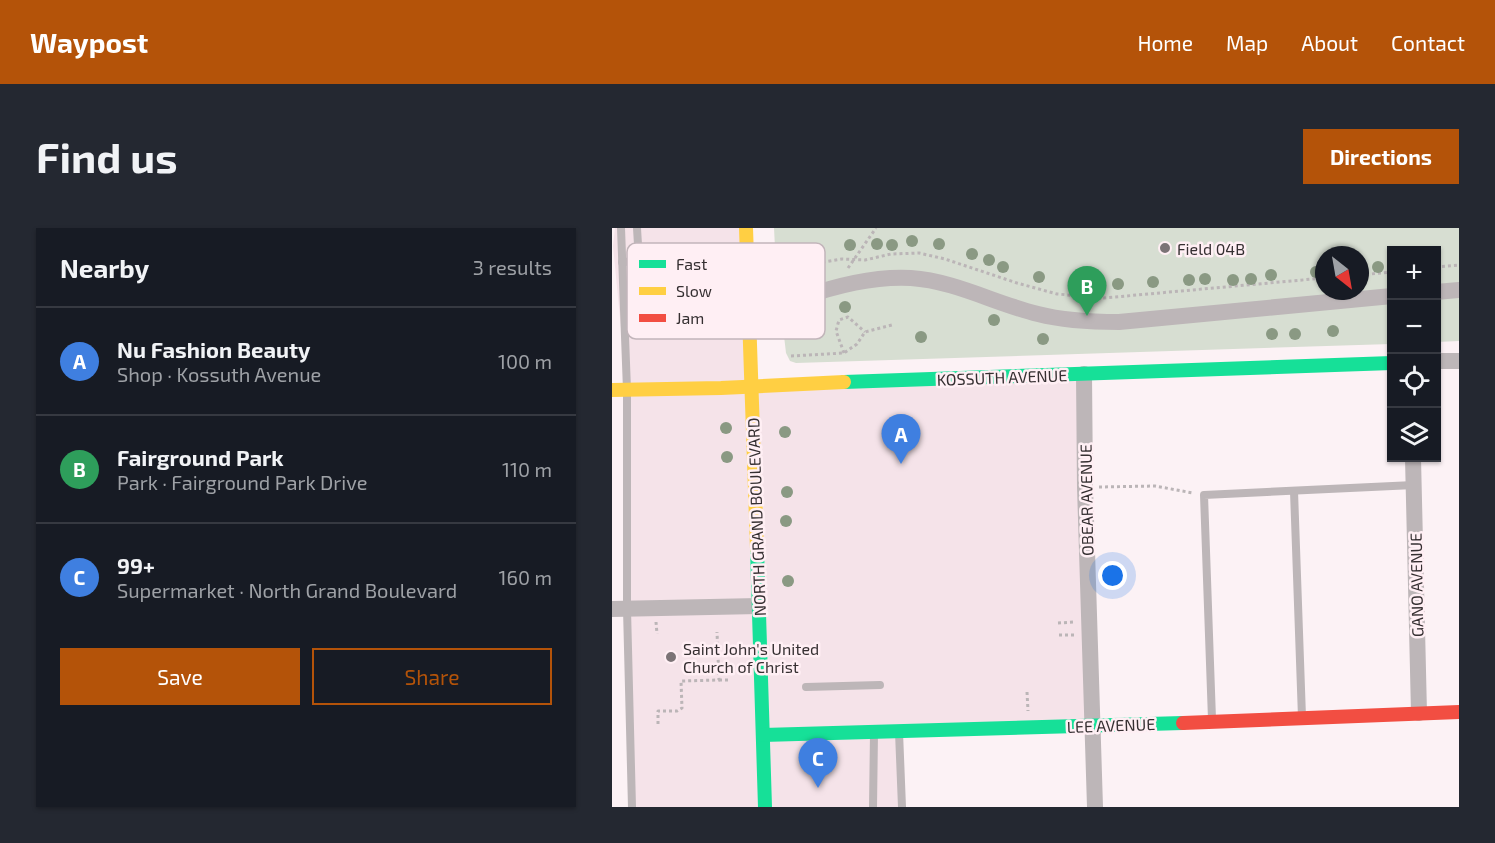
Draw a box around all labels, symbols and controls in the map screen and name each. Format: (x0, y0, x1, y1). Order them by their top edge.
text: Waypost (30, 25, 148, 59)
text: Home (1137, 30, 1193, 55)
text: Map (1226, 30, 1268, 55)
text: About (1301, 30, 1358, 55)
text: Contact (1391, 30, 1465, 55)
button: Directions (1303, 129, 1459, 184)
text: Find us (36, 131, 178, 181)
place label: Field 04B (1177, 239, 1245, 258)
marker: Field 04B (1158, 241, 1172, 255)
legend (627, 243, 825, 339)
north arrow (1315, 246, 1369, 300)
map controls (1387, 246, 1441, 462)
button: + (1387, 246, 1441, 300)
text: Nearby (60, 252, 149, 283)
text: Fast (676, 254, 707, 273)
text: 3 results (473, 255, 552, 279)
pin: B (1068, 266, 1106, 316)
text: Slow (676, 281, 712, 300)
button: − (1387, 300, 1441, 354)
text: Jam (676, 308, 704, 327)
text: Nu Fashion Beauty (117, 336, 311, 362)
text: A (73, 349, 86, 373)
text: 100 m (498, 349, 552, 373)
button: locate (1387, 354, 1441, 408)
text: Shop · Kossuth Avenue (117, 362, 321, 386)
street label: KOSSUTH AVENUE (936, 365, 1068, 389)
button: layers (1387, 408, 1441, 462)
pin: A (882, 414, 920, 464)
street label: NORTH GRAND BOULEVARD (743, 417, 769, 617)
text: Fairground Park (117, 444, 284, 470)
street label: OBEAR AVENUE (1076, 444, 1096, 556)
text: B (73, 457, 86, 481)
text: 110 m (502, 457, 552, 481)
text: Park · Fairground Park Drive (117, 470, 367, 494)
street label: GANO AVENUE (1406, 533, 1426, 637)
text: 99+ (117, 552, 155, 578)
your location (1098, 561, 1127, 590)
text: C (74, 565, 85, 589)
text: 160 m (499, 565, 552, 589)
text: Supermarket · North Grand Boulevard (117, 578, 457, 602)
place label: Saint John's United Church of Christ (683, 639, 819, 676)
button: Save (60, 648, 300, 705)
button: Share (312, 648, 552, 705)
marker: Saint John's United Church of Christ (664, 650, 678, 664)
street label: LEE AVENUE (1067, 714, 1156, 736)
pin: C (798, 738, 838, 788)

